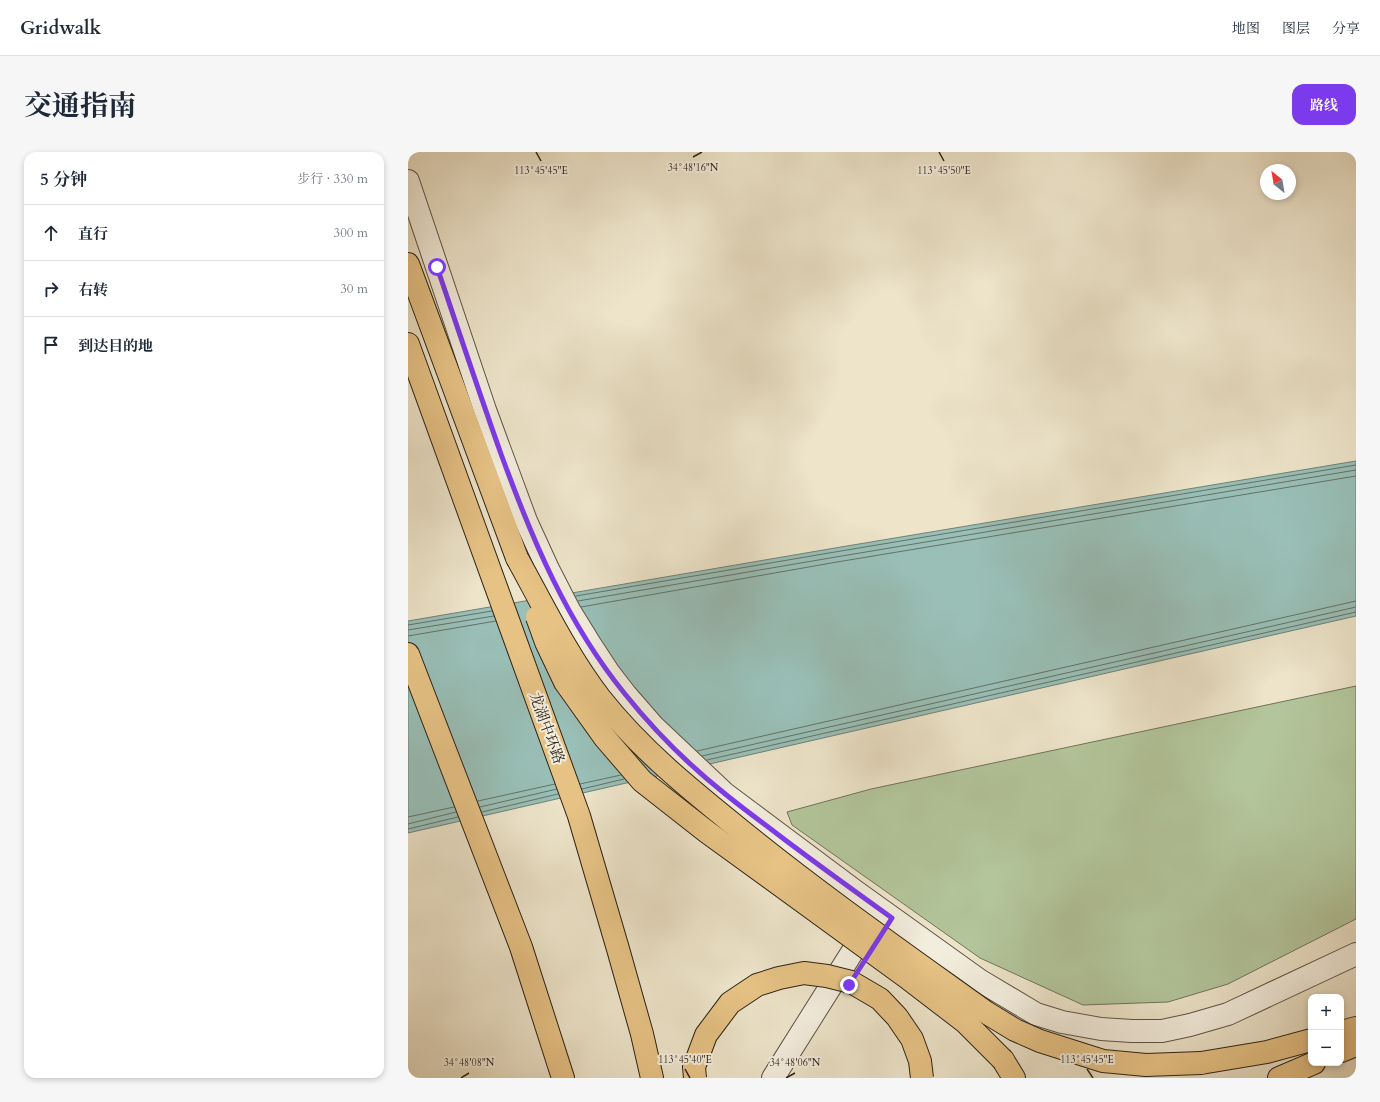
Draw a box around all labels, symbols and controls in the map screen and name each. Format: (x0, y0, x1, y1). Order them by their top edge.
text: Gridwalk (20, 15, 101, 41)
text: 地图 (1232, 19, 1260, 38)
text: 图层 (1282, 19, 1310, 38)
text: 分享 (1332, 19, 1360, 38)
button: 路线 (1292, 84, 1356, 125)
text: 交通指南 (24, 87, 136, 125)
text: 34°48'16"N (668, 161, 719, 175)
text: 113°45'45"E (514, 164, 568, 178)
text: 113°45'50"E (917, 164, 971, 178)
north arrow (1260, 164, 1296, 200)
text: 5 分钟 (40, 168, 87, 191)
text: 步行 · 330 m (297, 170, 368, 188)
icon: ahead (40, 222, 62, 244)
text: 直行 (78, 224, 108, 244)
text: 300 m (334, 224, 368, 242)
route start (428, 258, 446, 276)
icon: right (40, 278, 62, 300)
text: 右转 (78, 280, 108, 300)
text: 30 m (340, 280, 368, 298)
icon: arrive (40, 334, 62, 356)
text: 到达目的地 (78, 336, 153, 356)
street label: 龙湖中环路 (525, 689, 569, 767)
route end (840, 976, 858, 994)
map controls (1308, 994, 1344, 1066)
button: + (1308, 994, 1344, 1030)
button: − (1308, 1030, 1344, 1066)
text: 113°45'40"E (658, 1053, 712, 1067)
text: 113°45'45"E (1060, 1053, 1114, 1067)
text: 34°48'08"N (444, 1056, 495, 1070)
text: 34°48'06"N (770, 1056, 821, 1070)

